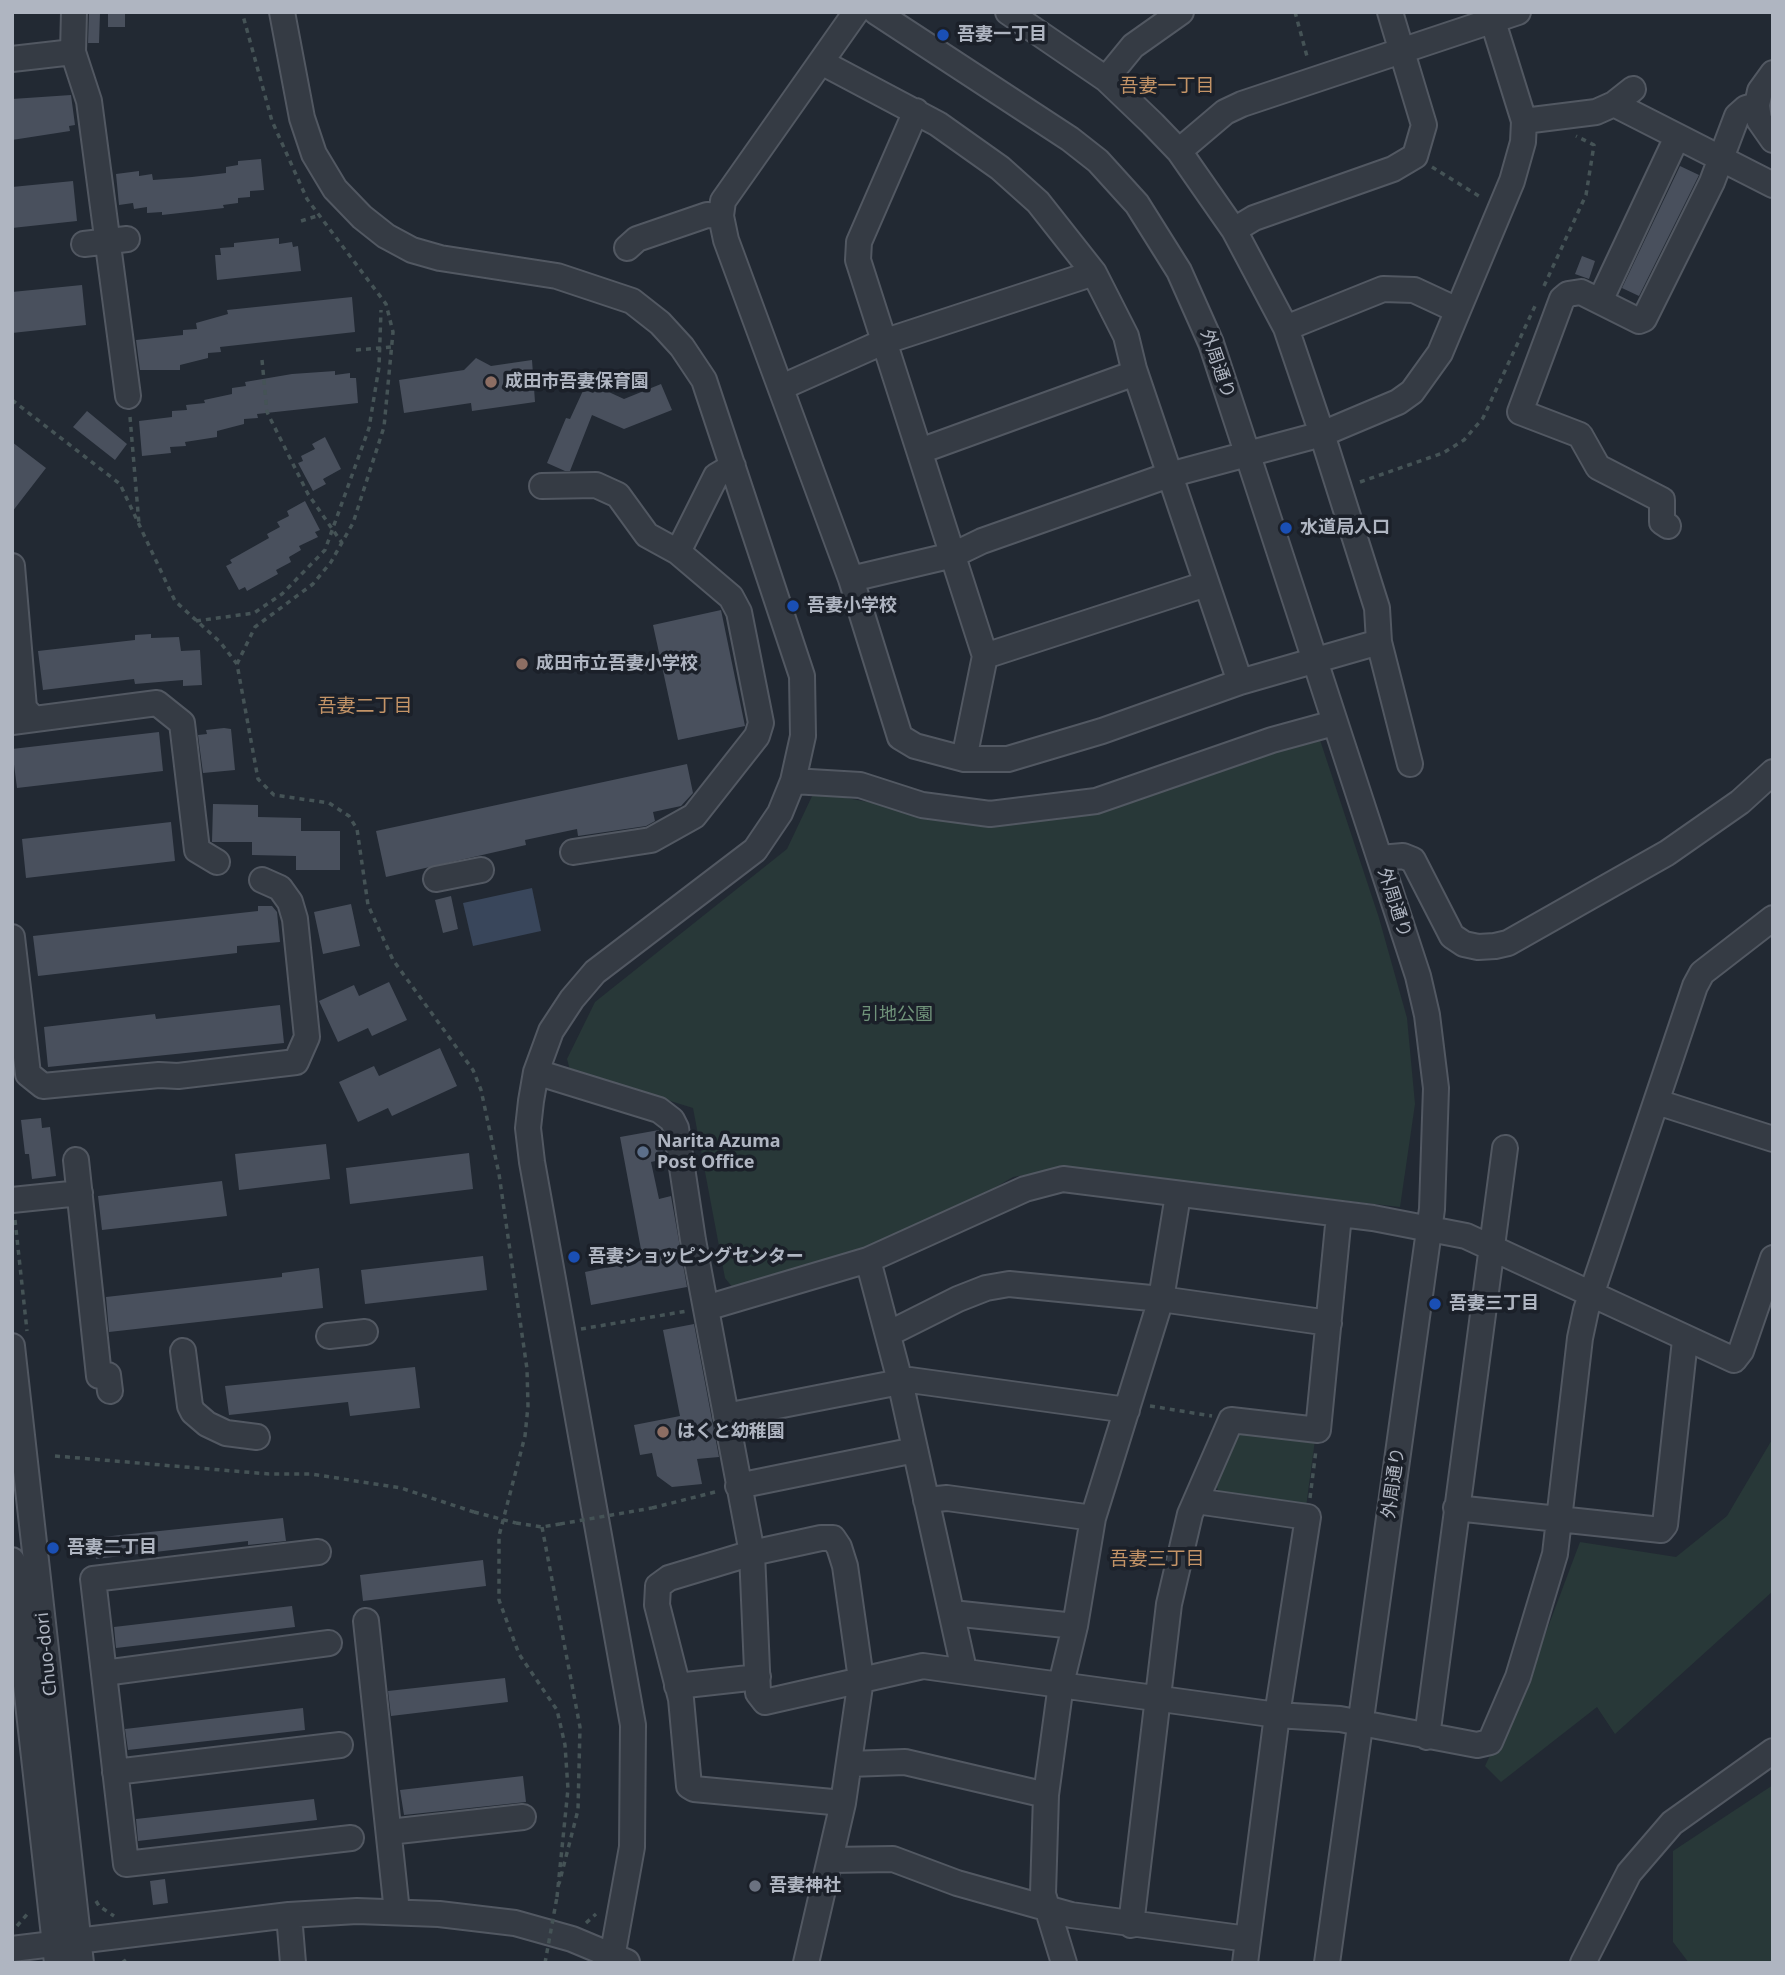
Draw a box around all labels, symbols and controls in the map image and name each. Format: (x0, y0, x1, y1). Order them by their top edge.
place label: 吾妻一丁目 (957, 24, 1047, 46)
marker: 吾妻一丁目 (935, 27, 951, 43)
district label: 吾妻一丁目 (1120, 76, 1214, 98)
street label: 外周通り (1195, 326, 1239, 402)
place label: 成田市吾妻保育園 (505, 371, 649, 393)
marker: 成田市吾妻保育園 (483, 374, 499, 390)
place label: 水道局入口 (1300, 517, 1390, 539)
marker: 水道局入口 (1278, 520, 1294, 536)
place label: 吾妻小学校 (807, 595, 897, 617)
marker: 吾妻小学校 (785, 598, 801, 614)
place label: 成田市立吾妻小学校 (536, 653, 698, 675)
marker: 成田市立吾妻小学校 (514, 656, 530, 672)
district label: 吾妻二丁目 (318, 696, 412, 718)
street label: 外周通り (1373, 865, 1415, 941)
park label: 引地公園 (861, 1004, 933, 1026)
place label: Narita Azuma Post Office (657, 1131, 780, 1174)
marker: Narita Azuma Post Office (635, 1144, 651, 1160)
place label: 吾妻ショッピングセンター (588, 1246, 804, 1268)
marker: 吾妻ショッピングセンター (566, 1249, 582, 1265)
place label: 吾妻三丁目 (1449, 1293, 1539, 1315)
marker: 吾妻三丁目 (1427, 1296, 1443, 1312)
place label: はくと幼稚園 (677, 1421, 785, 1443)
marker: はくと幼稚園 (655, 1424, 671, 1440)
street label: 外周通り (1378, 1446, 1410, 1520)
place label: 吾妻二丁目 (67, 1537, 157, 1559)
marker: 吾妻二丁目 (45, 1540, 61, 1556)
district label: 吾妻三丁目 (1110, 1549, 1204, 1571)
street label: Chuo-dori (32, 1611, 62, 1697)
place label: 吾妻神社 (769, 1875, 841, 1897)
marker: 吾妻神社 (747, 1878, 763, 1894)

